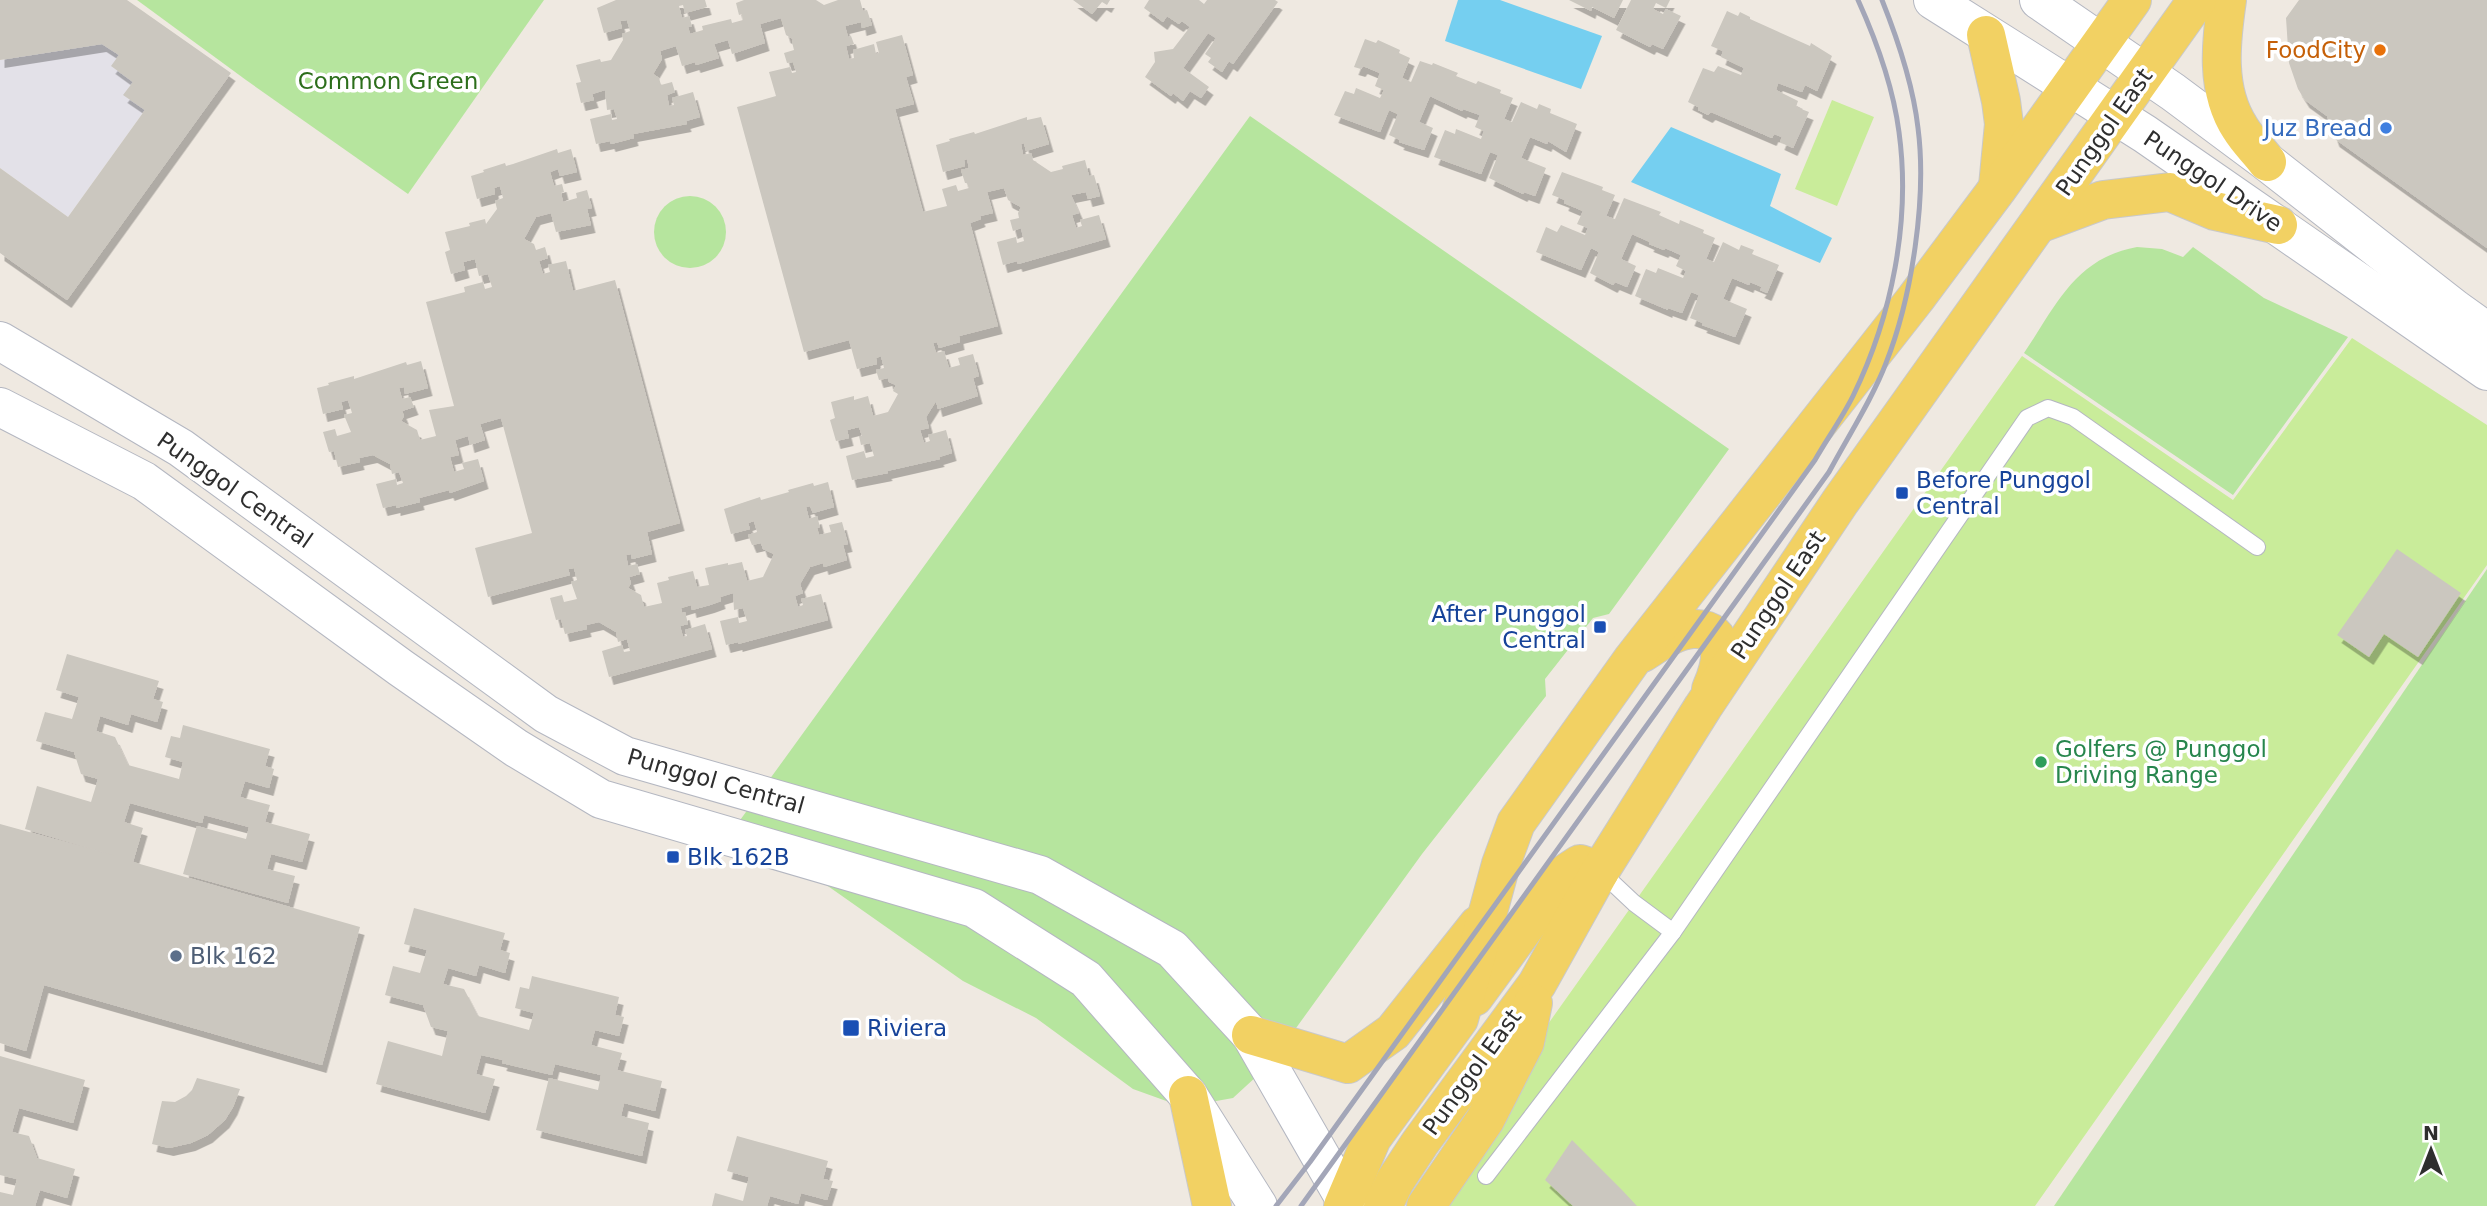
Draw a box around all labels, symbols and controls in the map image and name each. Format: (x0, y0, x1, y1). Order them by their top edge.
place label: FoodCity (2266, 37, 2366, 63)
marker: FoodCity (2372, 42, 2388, 58)
street label: Punggol East (2051, 63, 2157, 201)
park label: Common Green (298, 68, 478, 94)
place label: Juz Bread (2262, 115, 2372, 141)
marker: Juz Bread (2378, 120, 2394, 136)
street label: Punggol Drive (2139, 125, 2287, 237)
street label: Punggol Central (152, 427, 318, 553)
place label: Before Punggol Central (1916, 467, 2091, 519)
marker: Before Punggol Central (1894, 485, 1910, 501)
street label: Punggol East (1725, 526, 1831, 664)
place label: After Punggol Central (1431, 601, 1586, 653)
marker: After Punggol Central (1592, 619, 1608, 635)
place label: Golfers @ Punggol Driving Range (2055, 736, 2267, 788)
street label: Punggol Central (624, 743, 808, 819)
marker: Golfers @ Punggol Driving Range (2033, 754, 2049, 770)
place label: Blk 162B (687, 844, 789, 870)
marker: Blk 162B (665, 849, 681, 865)
place label: Blk 162 (190, 943, 277, 969)
marker: Blk 162 (168, 948, 184, 964)
street label: Punggol East (1418, 1004, 1526, 1140)
place label: Riviera (867, 1015, 947, 1041)
marker: Riviera (841, 1018, 861, 1038)
north arrow (2396, 1115, 2466, 1185)
text: N (2423, 1122, 2439, 1144)

